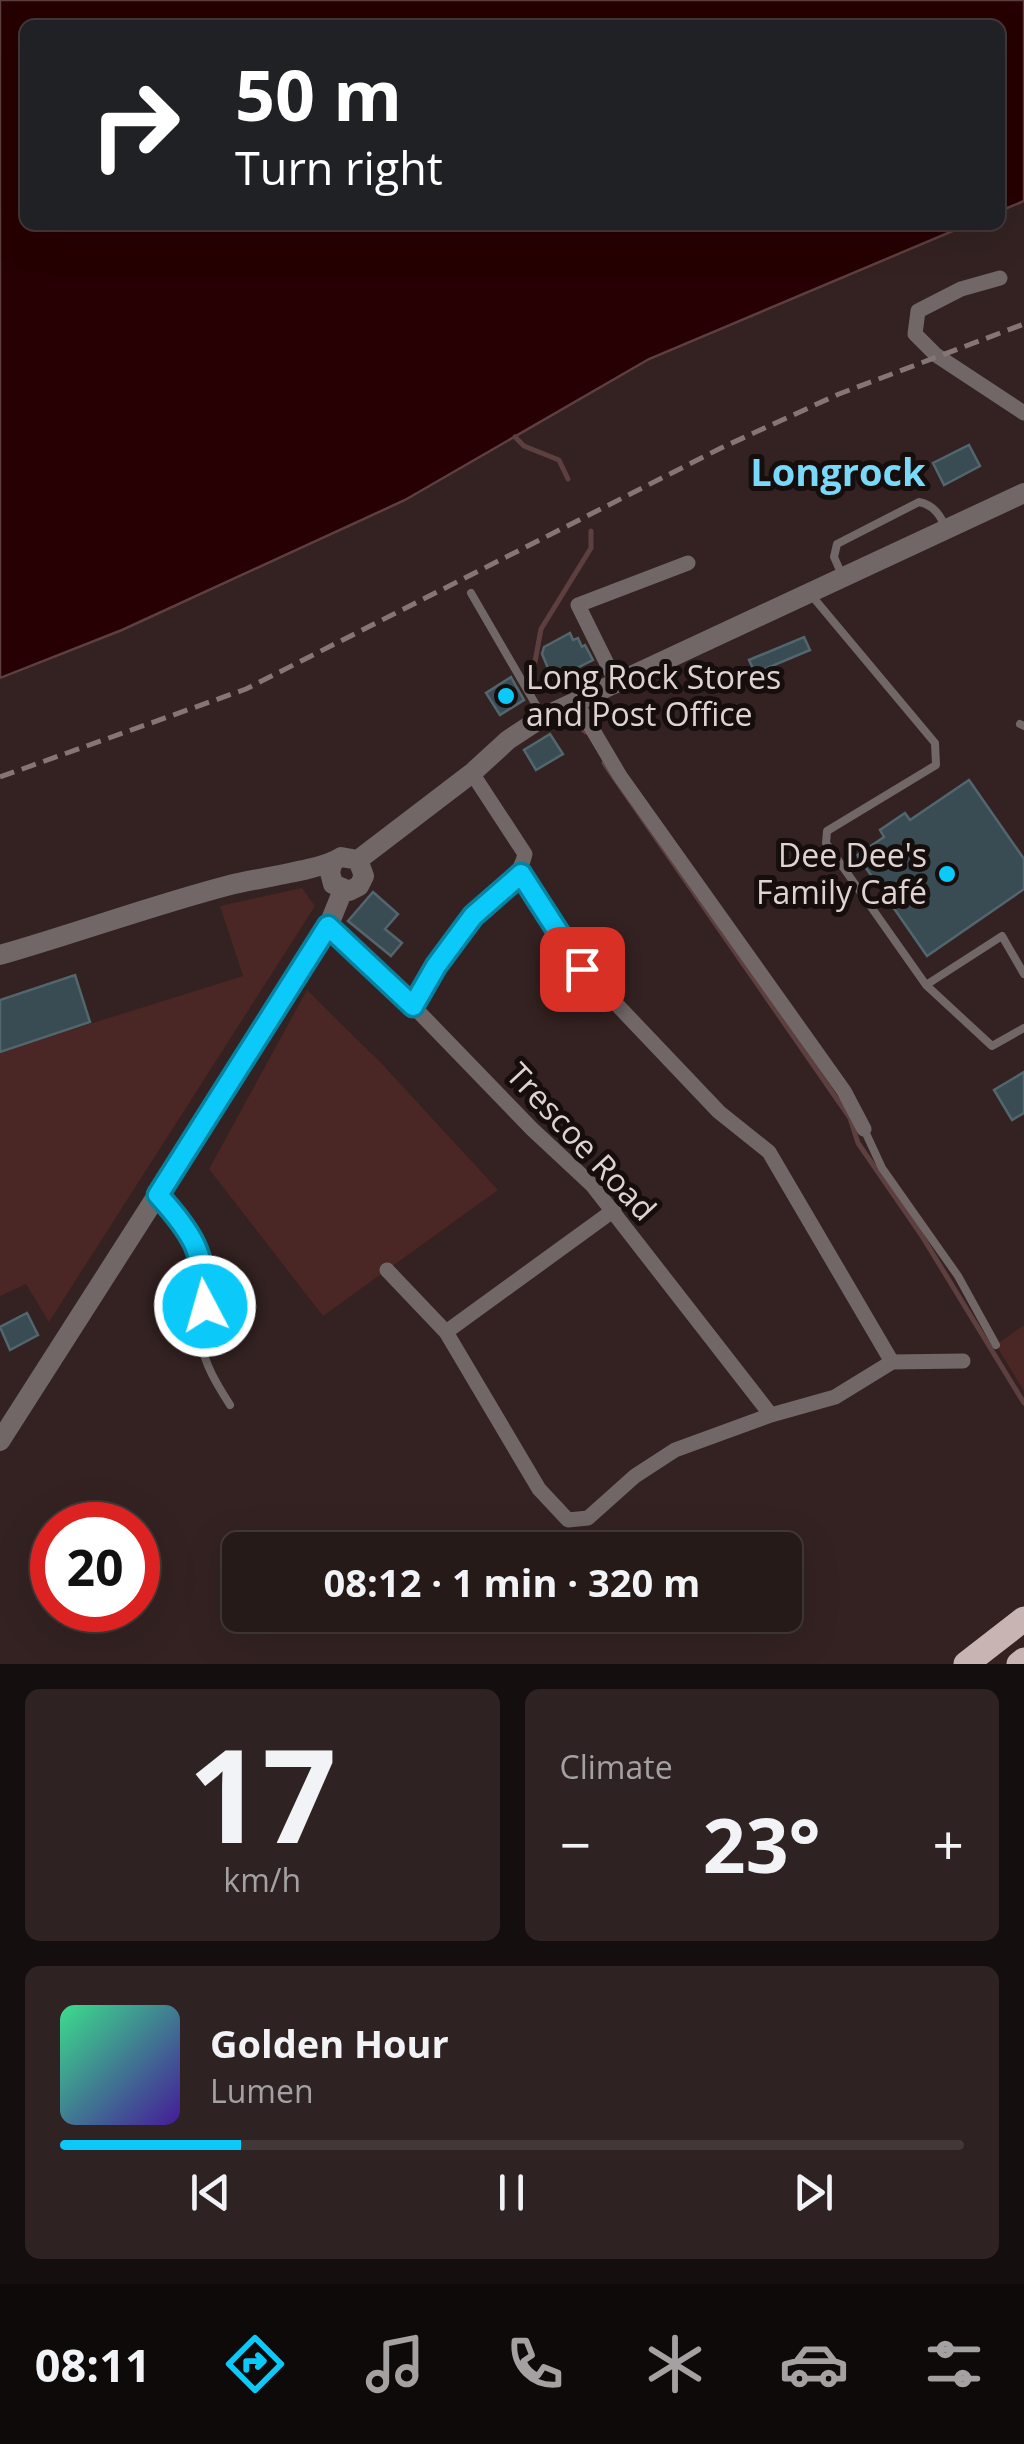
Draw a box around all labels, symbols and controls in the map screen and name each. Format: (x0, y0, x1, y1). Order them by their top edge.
text: 50 m (235, 46, 402, 142)
icon: right (70, 60, 200, 190)
text: Turn right (235, 137, 443, 198)
district label: Longrock (750, 445, 926, 497)
place label: Long Rock Stores and Post Office (526, 655, 781, 735)
marker: Long Rock Stores and Post Office (495, 685, 517, 707)
place label: Dee Dee's Family Café (756, 833, 927, 913)
marker: Dee Dee's Family Café (936, 863, 958, 885)
pin (540, 927, 625, 1012)
icon: arrive (555, 942, 610, 997)
street label: Trescoe Road (498, 1053, 666, 1229)
position arrow (153, 1254, 257, 1358)
speed limit sign: 20 (30, 1502, 160, 1632)
text: 08:12 · 1 min · 320 m (324, 1556, 700, 1608)
text: 17 (188, 1704, 337, 1881)
text: Climate (560, 1745, 673, 1788)
text: 23° (703, 1793, 821, 1895)
text: − (560, 1806, 591, 1881)
text: + (933, 1806, 964, 1881)
text: km/h (223, 1858, 301, 1901)
text: Golden Hour (210, 2017, 449, 2069)
text: Lumen (210, 2069, 314, 2112)
icon: previous (183, 2165, 238, 2220)
icon: pause (484, 2165, 539, 2220)
icon: next (786, 2165, 841, 2220)
icon: directions (220, 2329, 290, 2399)
icon: music (360, 2329, 430, 2399)
icon: phone (500, 2329, 570, 2399)
icon: climate (640, 2329, 710, 2399)
icon: car (779, 2329, 849, 2399)
icon: filters (919, 2329, 989, 2399)
text: 08:11 (35, 2334, 151, 2395)

